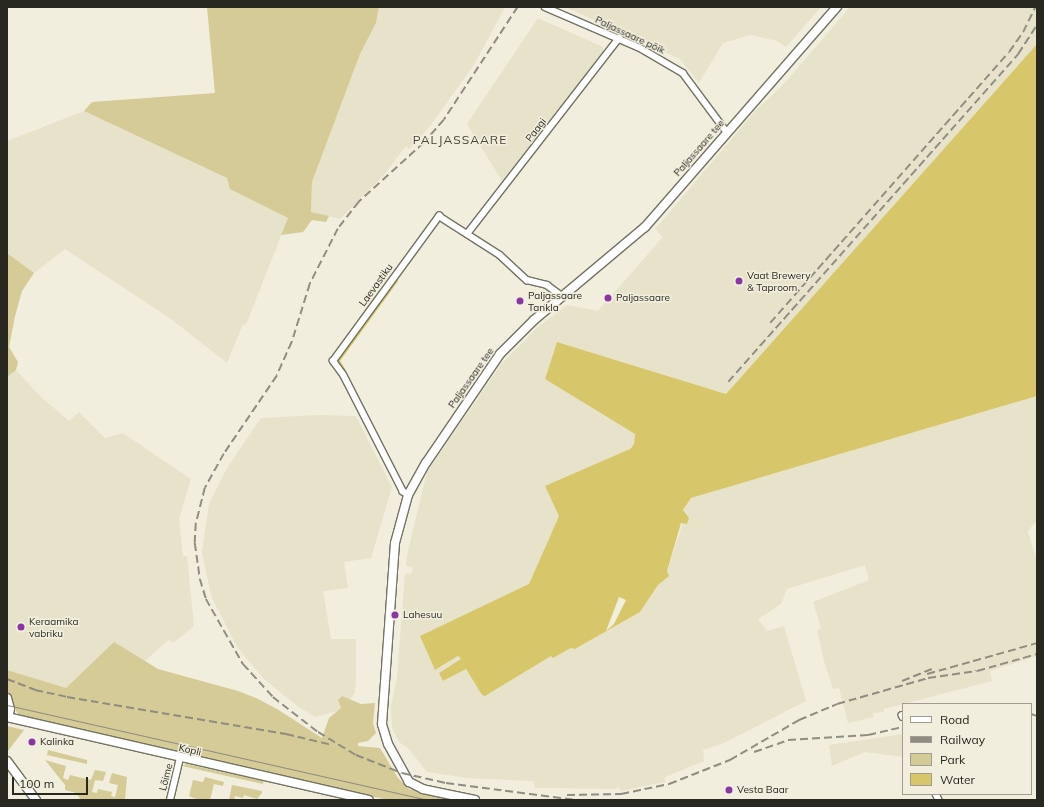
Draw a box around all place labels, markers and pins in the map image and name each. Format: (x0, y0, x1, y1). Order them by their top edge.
place label: Vaat Brewery & Taproom (747, 269, 811, 292)
marker: Vaat Brewery & Taproom (734, 276, 744, 286)
place label: Paljassaare Tankla (528, 289, 582, 312)
place label: Paljassaare (616, 292, 670, 304)
marker: Paljassaare (603, 293, 613, 303)
marker: Paljassaare Tankla (515, 296, 525, 306)
place label: Lahesuu (403, 609, 442, 621)
marker: Lahesuu (390, 610, 400, 620)
place label: Keraamika vabriku (29, 615, 79, 638)
marker: Keraamika vabriku (16, 622, 26, 632)
place label: Kalinka (40, 736, 74, 748)
marker: Kalinka (27, 737, 37, 747)
place label: Vesta Baar (737, 784, 788, 796)
marker: Vesta Baar (724, 785, 734, 795)

